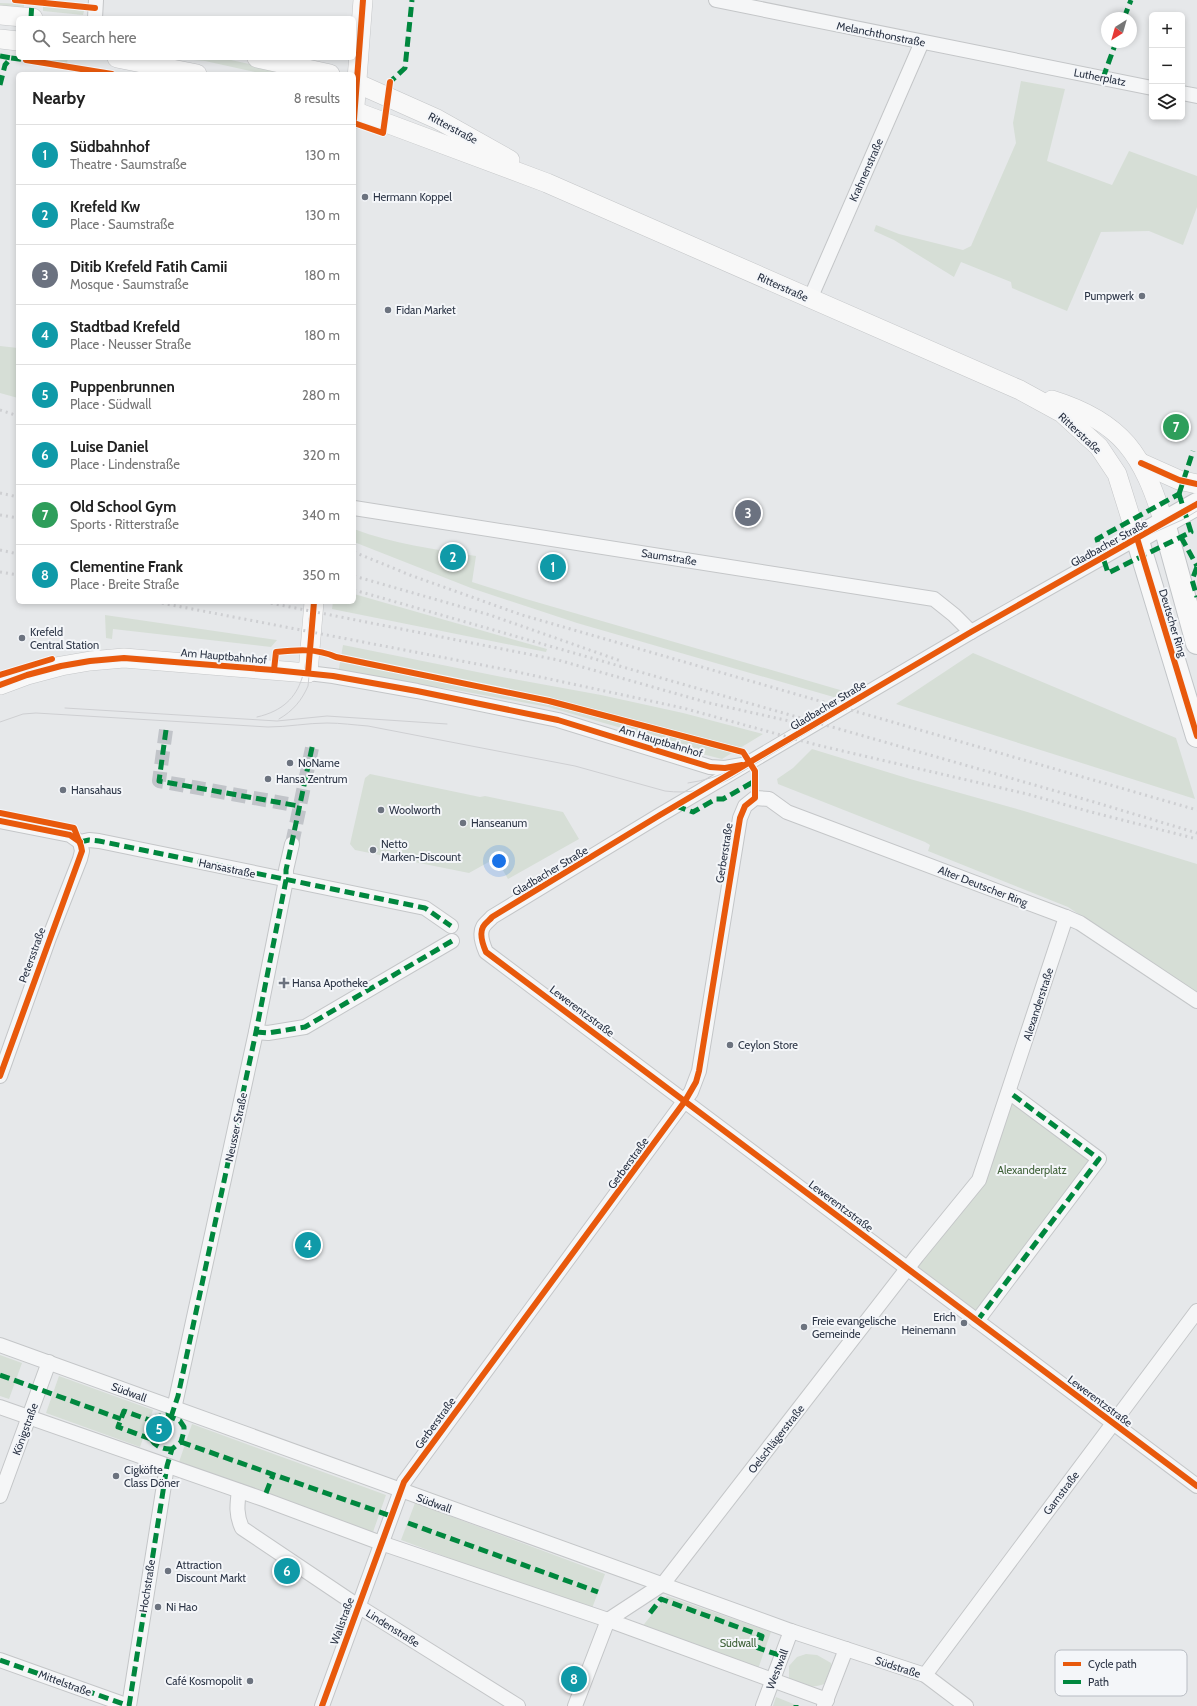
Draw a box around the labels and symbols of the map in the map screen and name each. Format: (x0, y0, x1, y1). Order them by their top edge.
north arrow (1101, 12, 1137, 48)
street label: Melanchthonstraße (835, 19, 927, 50)
street label: Lutherplatz (1073, 65, 1127, 89)
street label: Ritterstraße (426, 109, 481, 147)
street label: Krahnenstraße (846, 136, 886, 204)
place label: Hermann Koppel (373, 190, 452, 204)
marker: Hermann Koppel (360, 192, 370, 202)
street label: Ritterstraße (755, 270, 811, 305)
place label: Pumpwerk (1084, 289, 1134, 303)
marker: Pumpwerk (1137, 291, 1147, 301)
place label: Fidan Market (396, 303, 456, 317)
marker: Fidan Market (383, 305, 393, 315)
street label: Ritterstraße (1055, 409, 1105, 457)
pin: 7 (1163, 412, 1189, 442)
pin: 3 (735, 498, 761, 528)
street label: Gladbacher Straße (1068, 516, 1150, 570)
pin: 2 (440, 542, 466, 572)
street label: Saumstraße (640, 546, 698, 568)
pin: 1 (540, 552, 566, 582)
street label: Deutscher Ring (1156, 587, 1190, 659)
place label: Krefeld Central Station (30, 625, 99, 652)
marker: Krefeld Central Station (17, 633, 27, 643)
street label: Am Hauptbahnhof (180, 645, 268, 667)
street label: Gladbacher Straße (788, 677, 869, 733)
street label: Am Hauptbahnhof (618, 722, 705, 760)
place label: NoName (298, 756, 340, 770)
marker: NoName (285, 758, 295, 768)
place label: Hansa Zentrum (276, 772, 348, 786)
marker: Hansa Zentrum (263, 774, 273, 784)
place label: Hansahaus (71, 783, 122, 797)
marker: Hansahaus (58, 785, 68, 795)
place label: Woolworth (389, 803, 441, 817)
marker: Woolworth (376, 805, 386, 815)
place label: Hanseanum (471, 816, 527, 830)
marker: Hanseanum (458, 818, 468, 828)
street label: Gerberstraße (712, 822, 736, 884)
place label: Netto Marken-Discount (381, 837, 461, 864)
street label: Gladbacher Straße (510, 843, 591, 899)
marker: Netto Marken-Discount (368, 845, 378, 855)
your location (489, 851, 509, 871)
street label: Hansastraße (197, 855, 257, 881)
street label: Alter Deutscher Ring (936, 862, 1030, 910)
street label: Petersstraße (16, 925, 49, 985)
street label: Alexanderstraße (1020, 966, 1056, 1042)
place label: Hansa Apotheke (292, 976, 368, 990)
marker: Hansa Apotheke (279, 978, 289, 988)
street label: Lewerentzstraße (547, 982, 617, 1040)
place label: Ceylon Store (738, 1038, 798, 1052)
marker: Ceylon Store (725, 1040, 735, 1050)
street label: Neusser Straße (222, 1091, 250, 1163)
street label: Gerberstraße (605, 1134, 652, 1192)
park label: Alexanderplatz (997, 1163, 1067, 1177)
street label: Lewerentzstraße (806, 1177, 876, 1235)
pin: 4 (295, 1230, 321, 1260)
place label: Erich Heinemann (901, 1310, 956, 1337)
place label: Freie evangelische Gemeinde (812, 1314, 897, 1341)
marker: Erich Heinemann (959, 1318, 969, 1328)
marker: Freie evangelische Gemeinde (799, 1322, 809, 1332)
street label: Lewerentzstraße (1065, 1372, 1135, 1430)
street label: Südwall (109, 1379, 149, 1405)
street label: Gerberstraße (412, 1394, 459, 1452)
street label: Königstraße (9, 1401, 41, 1457)
street label: Oelschlägerstraße (745, 1402, 807, 1476)
pin: 5 (146, 1414, 172, 1444)
place label: Cigköfte Class Döner (124, 1463, 180, 1490)
street label: Garnstraße (1040, 1468, 1082, 1518)
marker: Cigköfte Class Döner (111, 1471, 121, 1481)
street label: Südwall (414, 1490, 454, 1516)
pin: 6 (274, 1556, 300, 1586)
street label: Hochstraße (136, 1558, 158, 1614)
place label: Attraction Discount Markt (176, 1558, 246, 1585)
marker: Attraction Discount Markt (163, 1566, 173, 1576)
street label: Wallstraße (327, 1595, 357, 1647)
place label: Ni Hao (166, 1600, 197, 1614)
marker: Ni Hao (153, 1602, 163, 1612)
street label: Lindenstraße (364, 1606, 423, 1650)
park label: Südwall (720, 1636, 757, 1650)
street label: Westwall (763, 1646, 791, 1691)
legend (1055, 1650, 1187, 1696)
street label: Südstraße (873, 1653, 923, 1681)
text: Cycle path (1088, 1657, 1137, 1671)
pin: 8 (561, 1664, 587, 1694)
street label: Mittelstraße (36, 1667, 94, 1699)
place label: Café Kosmopolit (165, 1674, 242, 1688)
text: Path (1088, 1675, 1109, 1689)
marker: Café Kosmopolit (245, 1676, 255, 1686)

